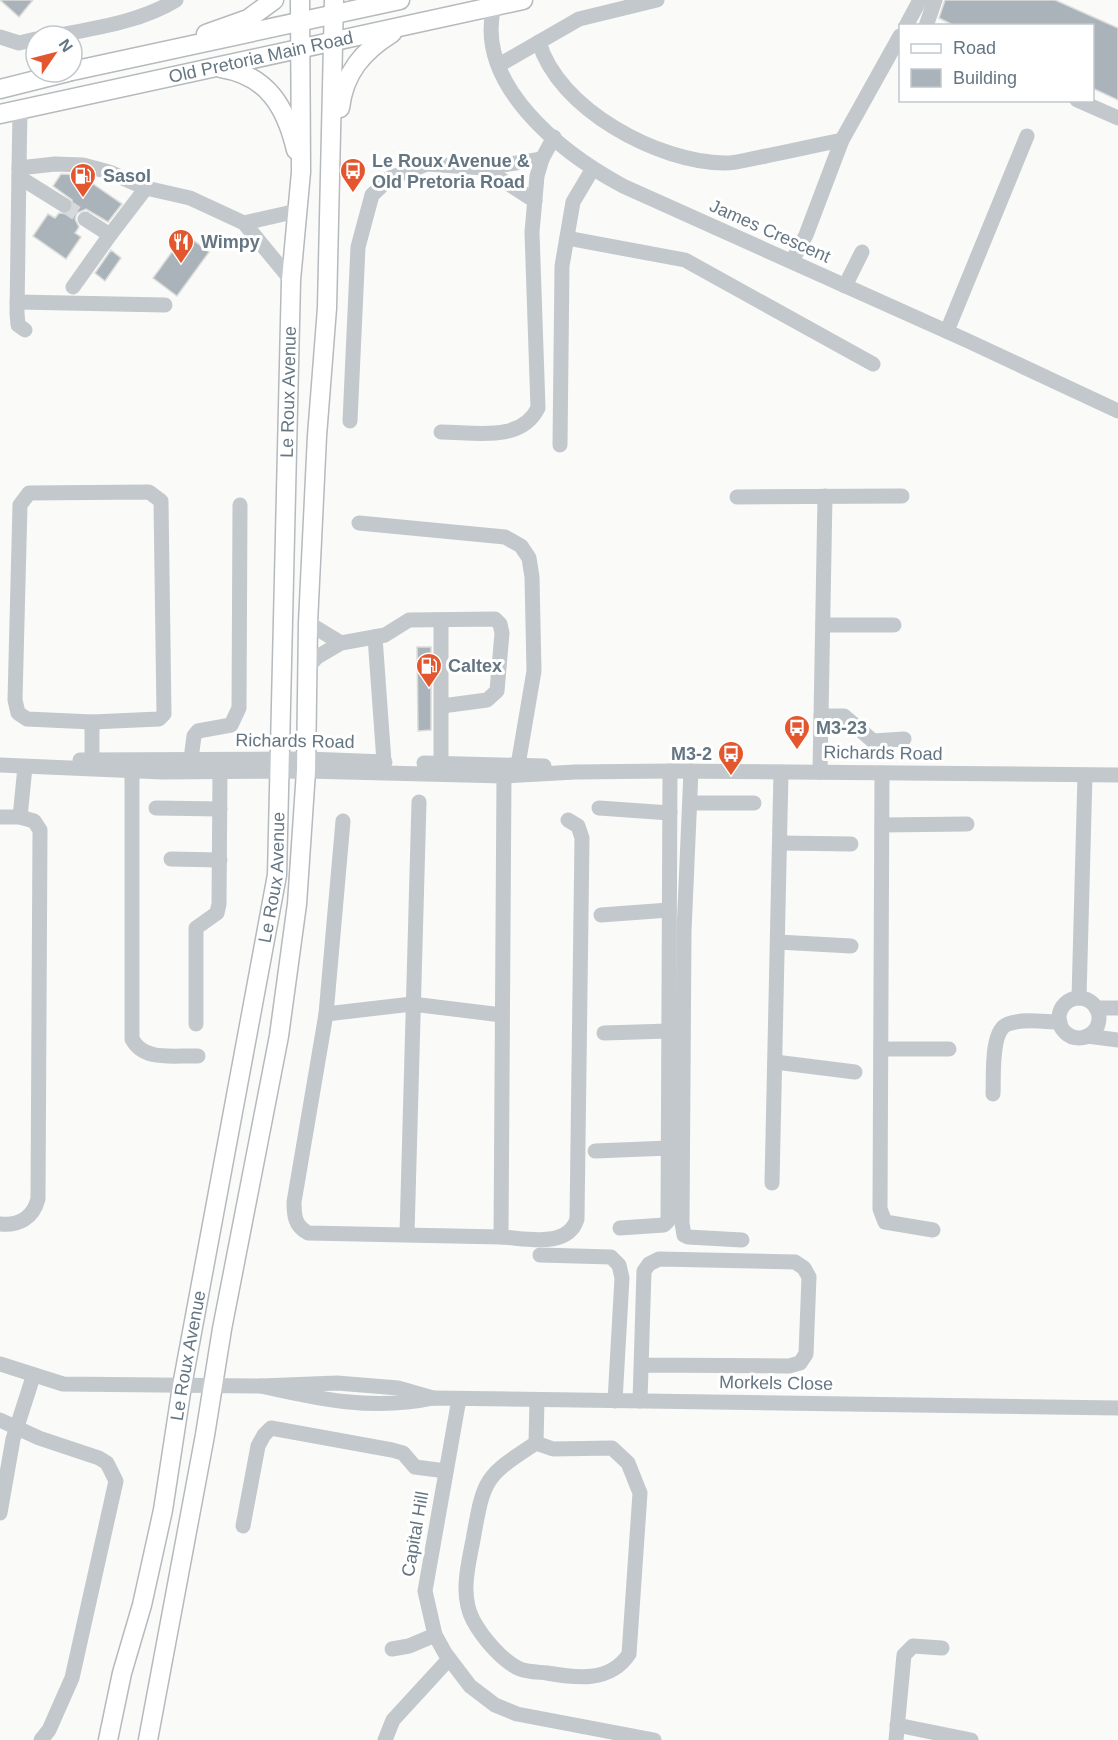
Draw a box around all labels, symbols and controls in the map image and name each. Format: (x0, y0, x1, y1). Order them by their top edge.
north arrow (24, 24, 84, 84)
legend (899, 24, 1094, 102)
street label: Old Pretoria Main Road (167, 27, 355, 87)
text: N (56, 36, 76, 55)
text: Road (953, 38, 996, 58)
text: Building (953, 68, 1017, 88)
place label: Le Roux Avenue & Old Pretoria Road (372, 151, 530, 192)
bus stop icon: Le Roux Avenue & Old Pretoria Road (338, 156, 368, 194)
fuel station icon: Sasol (68, 161, 98, 199)
place label: Sasol (103, 166, 151, 186)
street label: James Crescent (707, 195, 833, 267)
restaurant icon: Wimpy (166, 227, 196, 265)
place label: Wimpy (201, 232, 260, 252)
street label: Le Roux Avenue (277, 326, 300, 458)
fuel station icon: Caltex (414, 651, 444, 689)
place label: Caltex (448, 656, 502, 676)
bus stop icon: M3-23 (782, 713, 812, 751)
place label: M3-23 (816, 718, 867, 738)
street label: Richards Road (235, 730, 355, 752)
bus stop icon: M3-2 (716, 739, 746, 777)
street label: Richards Road (823, 742, 943, 764)
place label: M3-2 (671, 744, 712, 764)
street label: Le Roux Avenue (255, 812, 288, 944)
street label: Le Roux Avenue (167, 1289, 210, 1422)
street label: Morkels Close (719, 1372, 833, 1394)
street label: Capital Hill (398, 1490, 432, 1578)

